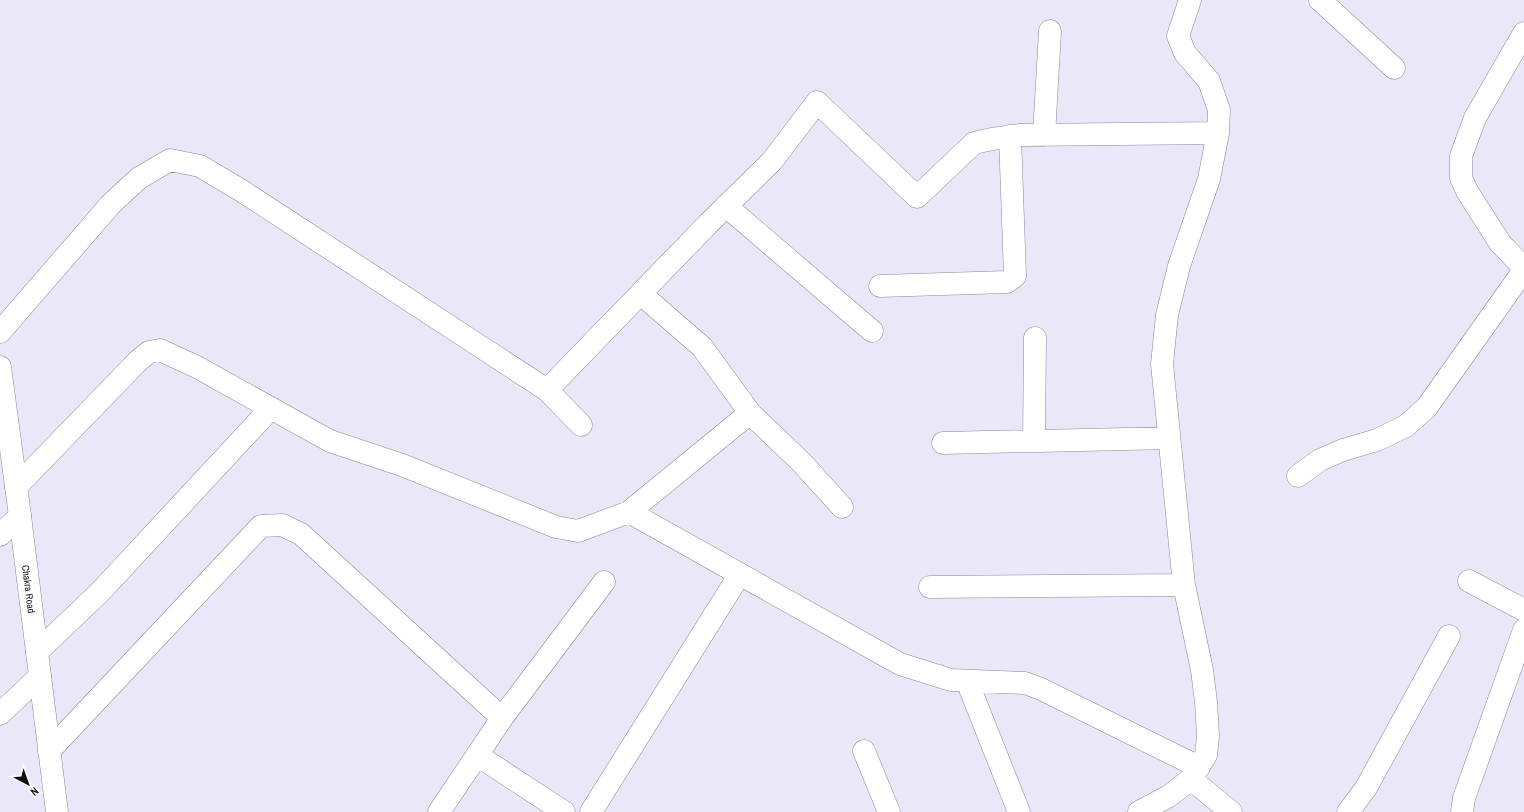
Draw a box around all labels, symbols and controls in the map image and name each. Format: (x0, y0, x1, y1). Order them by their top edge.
street label: Chakra Road (19, 564, 38, 614)
north arrow (8, 764, 48, 804)
text: N (28, 784, 42, 799)

